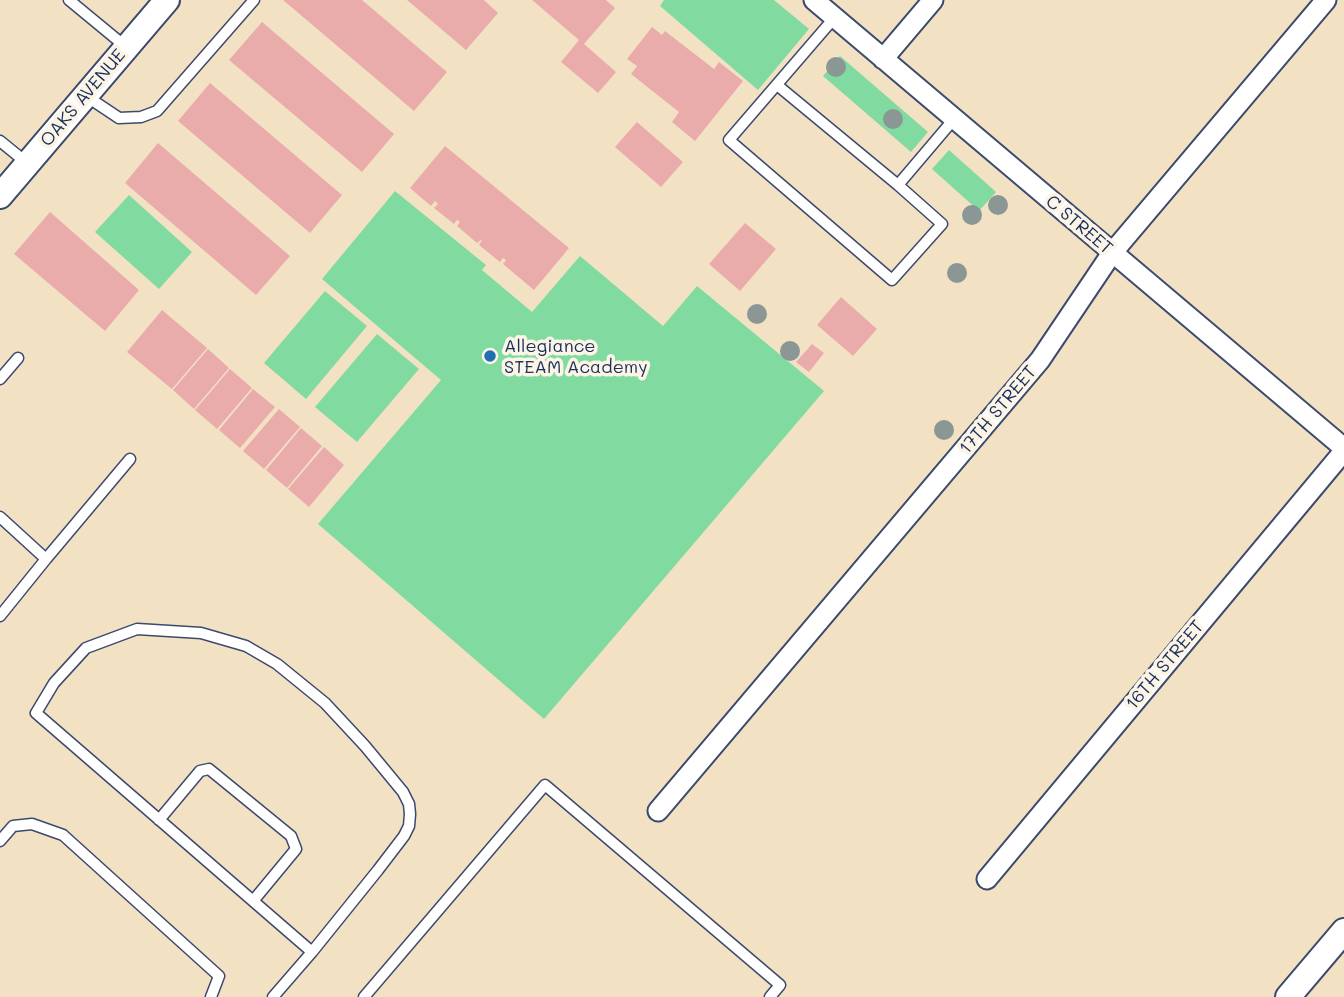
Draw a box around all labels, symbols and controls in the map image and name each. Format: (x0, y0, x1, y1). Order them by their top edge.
street label: OAKS AVENUE (36, 45, 130, 151)
street label: C STREET (1041, 191, 1117, 259)
place label: Allegiance STEAM Academy (504, 335, 648, 378)
marker: Allegiance STEAM Academy (482, 348, 498, 364)
street label: 17TH STREET (955, 361, 1041, 459)
street label: 16TH STREET (1121, 616, 1209, 714)

